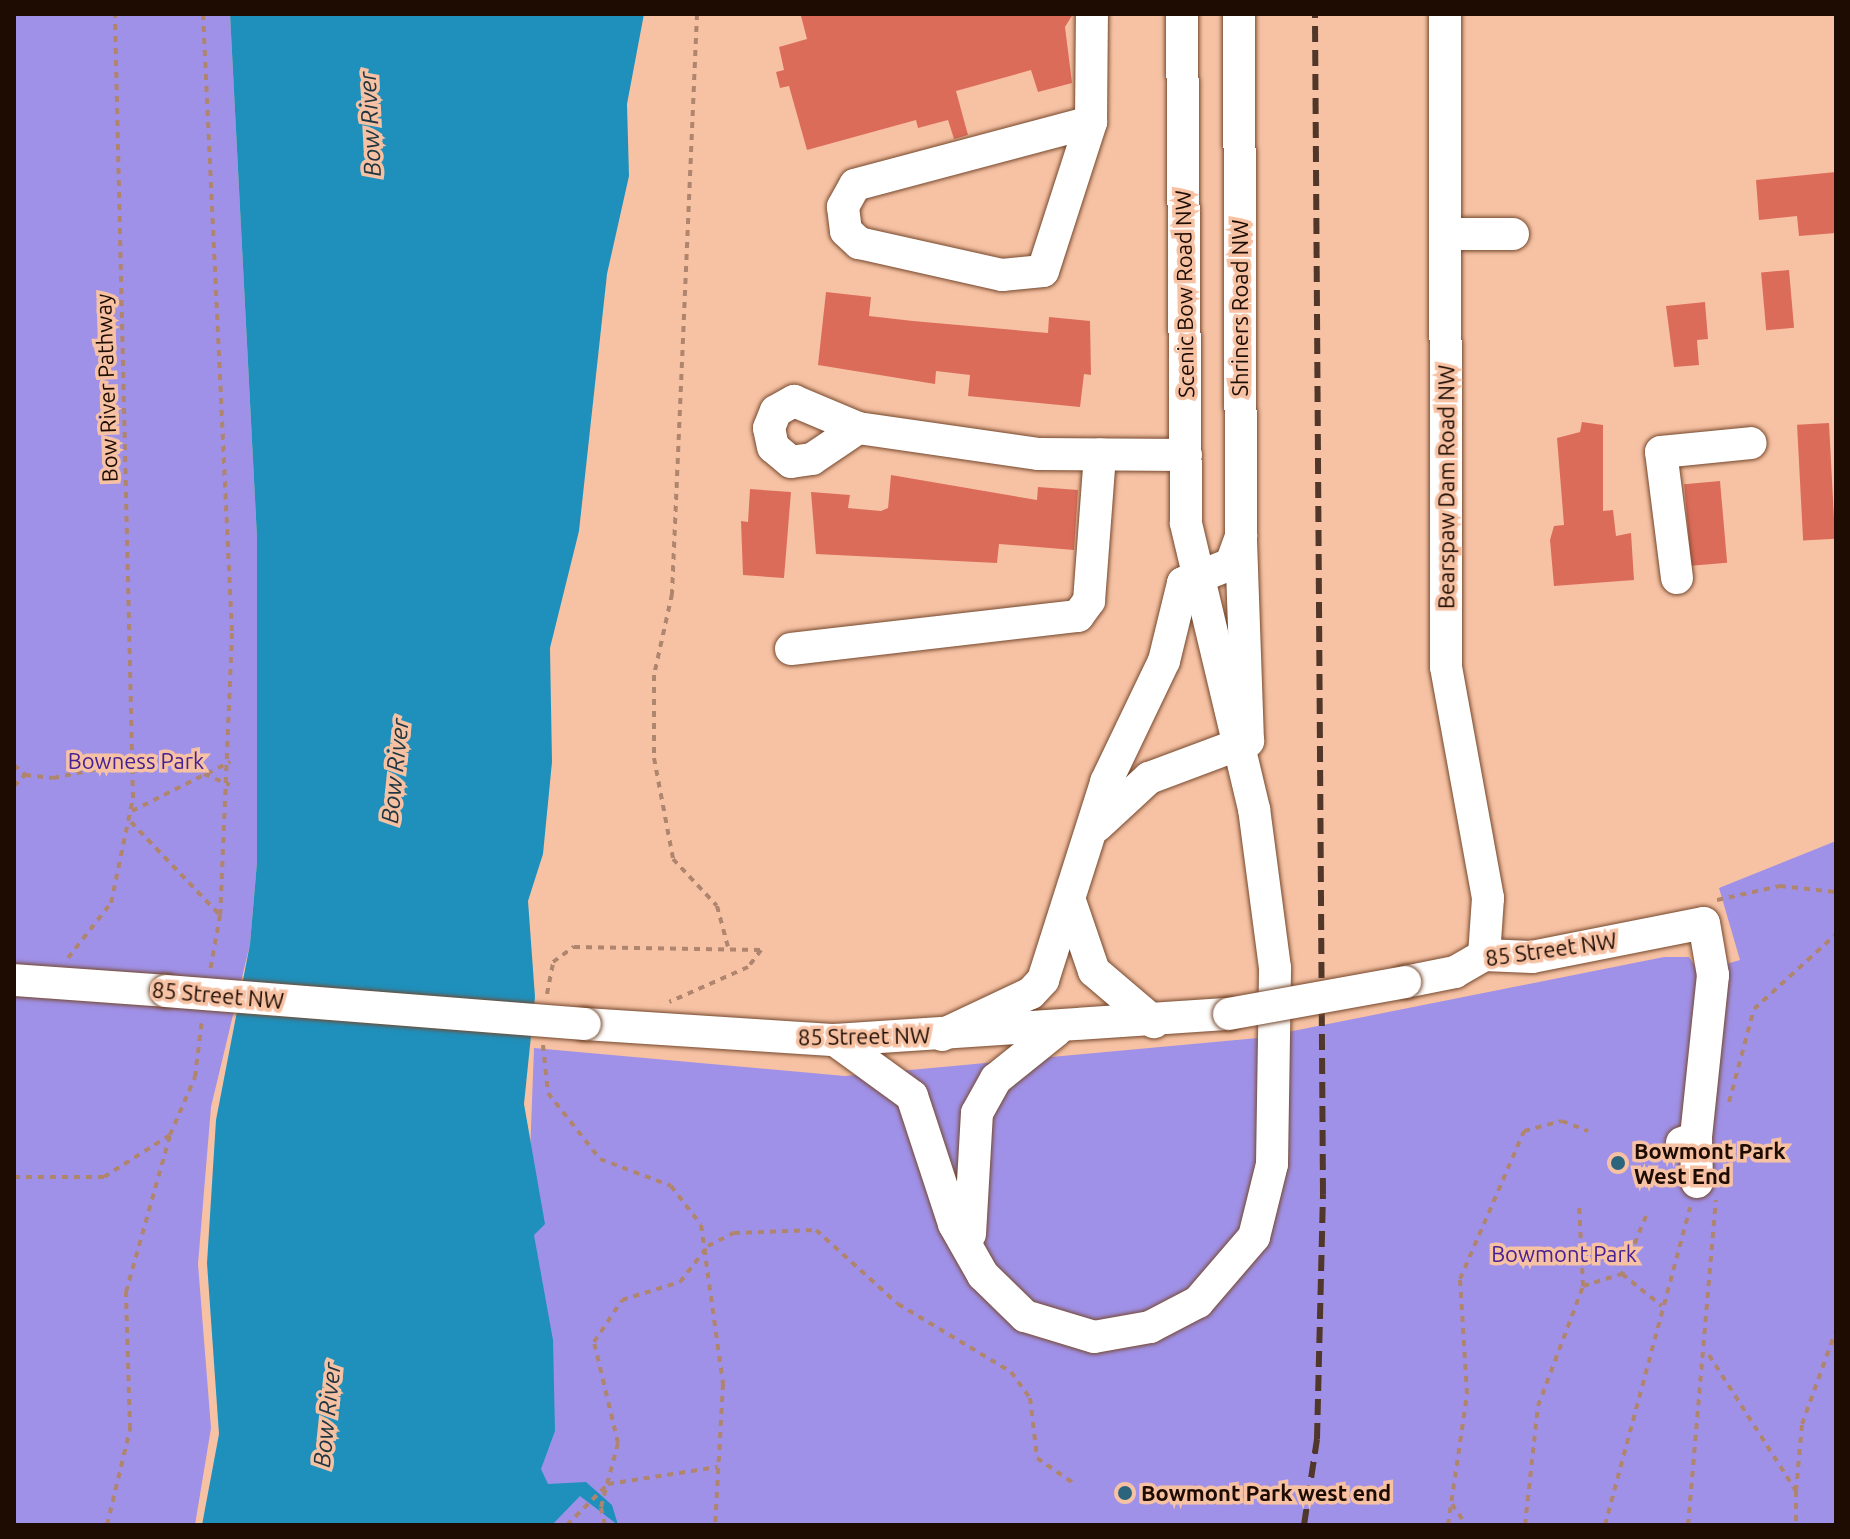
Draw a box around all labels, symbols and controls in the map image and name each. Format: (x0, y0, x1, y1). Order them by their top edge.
water label: Bow River (353, 71, 387, 177)
street label: Scenic Bow Road NW (1169, 190, 1199, 398)
street label: Shriners Road NW (1227, 219, 1253, 397)
street label: Bow River Pathway (90, 293, 122, 483)
street label: Bearspaw Dam Road NW (1433, 365, 1459, 609)
water label: Bow River (375, 717, 415, 825)
park label: Bowness Park (68, 748, 204, 774)
street label: 85 Street NW (1484, 927, 1618, 971)
street label: 85 Street NW (151, 976, 285, 1014)
street label: 85 Street NW (798, 1022, 930, 1050)
place label: Bowmont Park West End (1634, 1137, 1785, 1188)
marker: Bowmont Park West End (1609, 1154, 1627, 1172)
park label: Bowmont Park (1491, 1241, 1637, 1267)
water label: Bow River (307, 1361, 347, 1469)
place label: Bowmont Park west end (1141, 1480, 1391, 1506)
marker: Bowmont Park west end (1116, 1484, 1134, 1502)

